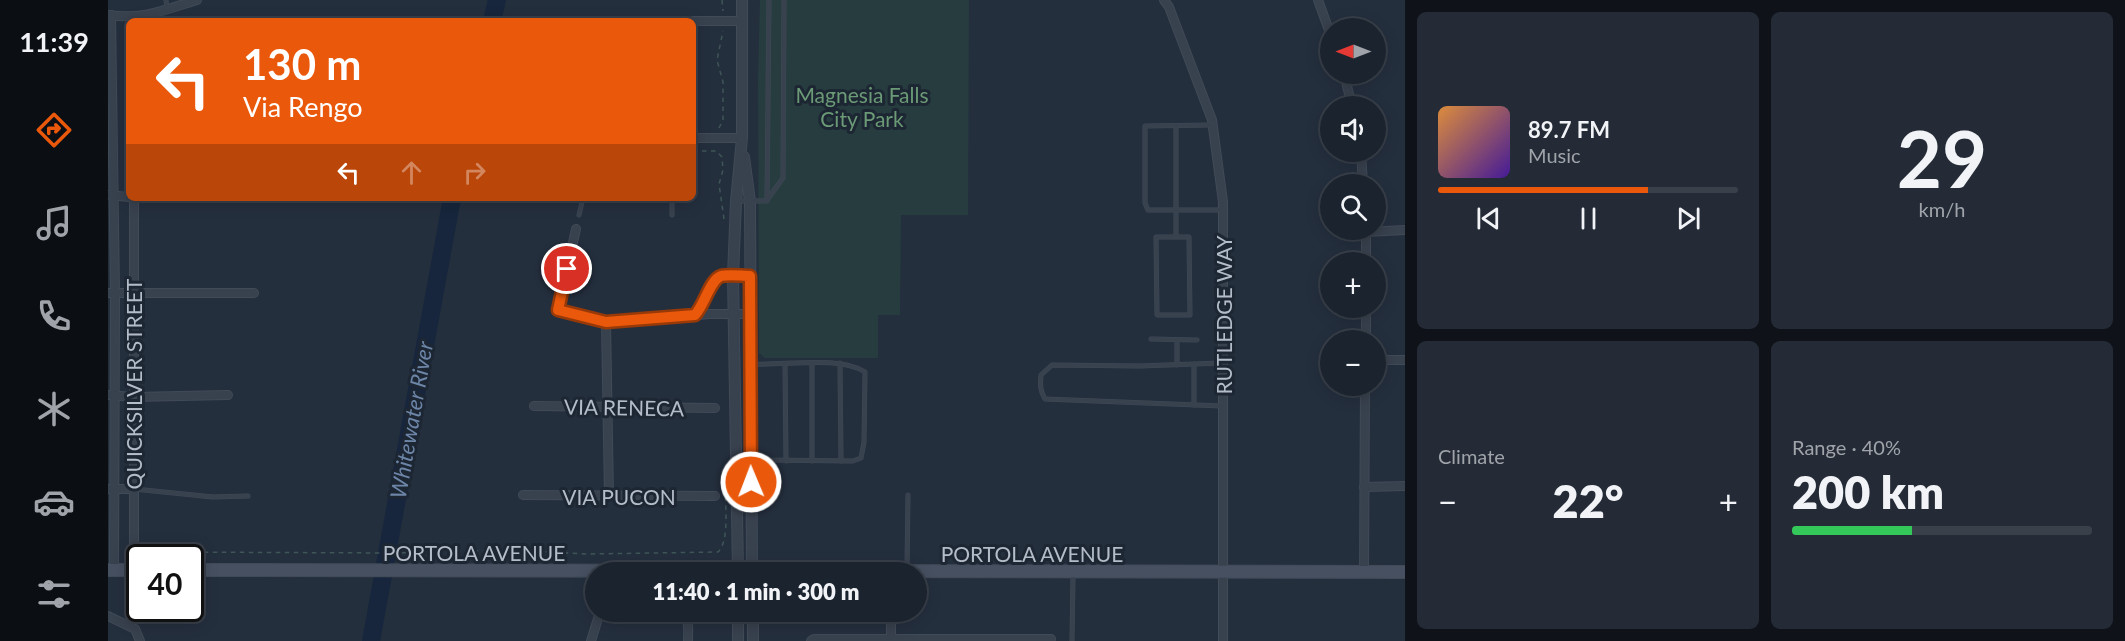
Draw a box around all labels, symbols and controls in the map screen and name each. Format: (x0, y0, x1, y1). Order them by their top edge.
north arrow (1320, 18, 1386, 84)
map controls (1320, 18, 1386, 396)
text: 11:39 (19, 25, 89, 58)
text: 130 m (243, 39, 361, 89)
icon: left (144, 42, 222, 120)
park label: Magnesia Falls City Park (795, 82, 929, 131)
text: Via Rengo (243, 90, 363, 123)
button: sound (1320, 96, 1386, 162)
icon: directions (33, 109, 75, 151)
text: 29 (1897, 111, 1987, 205)
text: 89.7 FM (1528, 116, 1610, 143)
text: Music (1528, 143, 1581, 167)
icon: left (332, 156, 365, 189)
icon: ahead (395, 156, 428, 189)
icon: right (458, 156, 491, 189)
button: search (1320, 174, 1386, 240)
text: km/h (1919, 197, 1965, 221)
icon: music (33, 202, 75, 244)
icon: previous (1472, 202, 1505, 235)
icon: pause (1572, 202, 1605, 235)
icon: next (1672, 202, 1705, 235)
street label: RUTLEDGE WAY (1211, 235, 1236, 395)
pin (541, 243, 592, 294)
icon: arrive (550, 252, 583, 285)
button: + (1320, 252, 1386, 318)
street label: QUICKSILVER STREET (121, 278, 146, 489)
icon: phone (33, 295, 75, 337)
button: − (1320, 330, 1386, 396)
water label: Whitewater River (384, 339, 438, 501)
icon: climate (33, 388, 75, 430)
street label: VIA RENECA (564, 393, 685, 421)
text: Range · 40% (1792, 435, 1901, 459)
text: Climate (1438, 444, 1505, 468)
position arrow (719, 450, 783, 514)
text: 200 km (1792, 465, 1944, 519)
text: 22° (1553, 474, 1623, 528)
icon: car (33, 481, 75, 523)
text: − (1438, 481, 1457, 521)
text: + (1719, 481, 1738, 521)
street label: VIA PUCON (562, 484, 676, 509)
street label: PORTOLA AVENUE (383, 540, 565, 565)
street label: PORTOLA AVENUE (941, 541, 1123, 566)
speed limit sign: 40 (126, 544, 204, 622)
icon: filters (33, 573, 75, 615)
text: 11:40 · 1 min · 300 m (653, 578, 859, 605)

